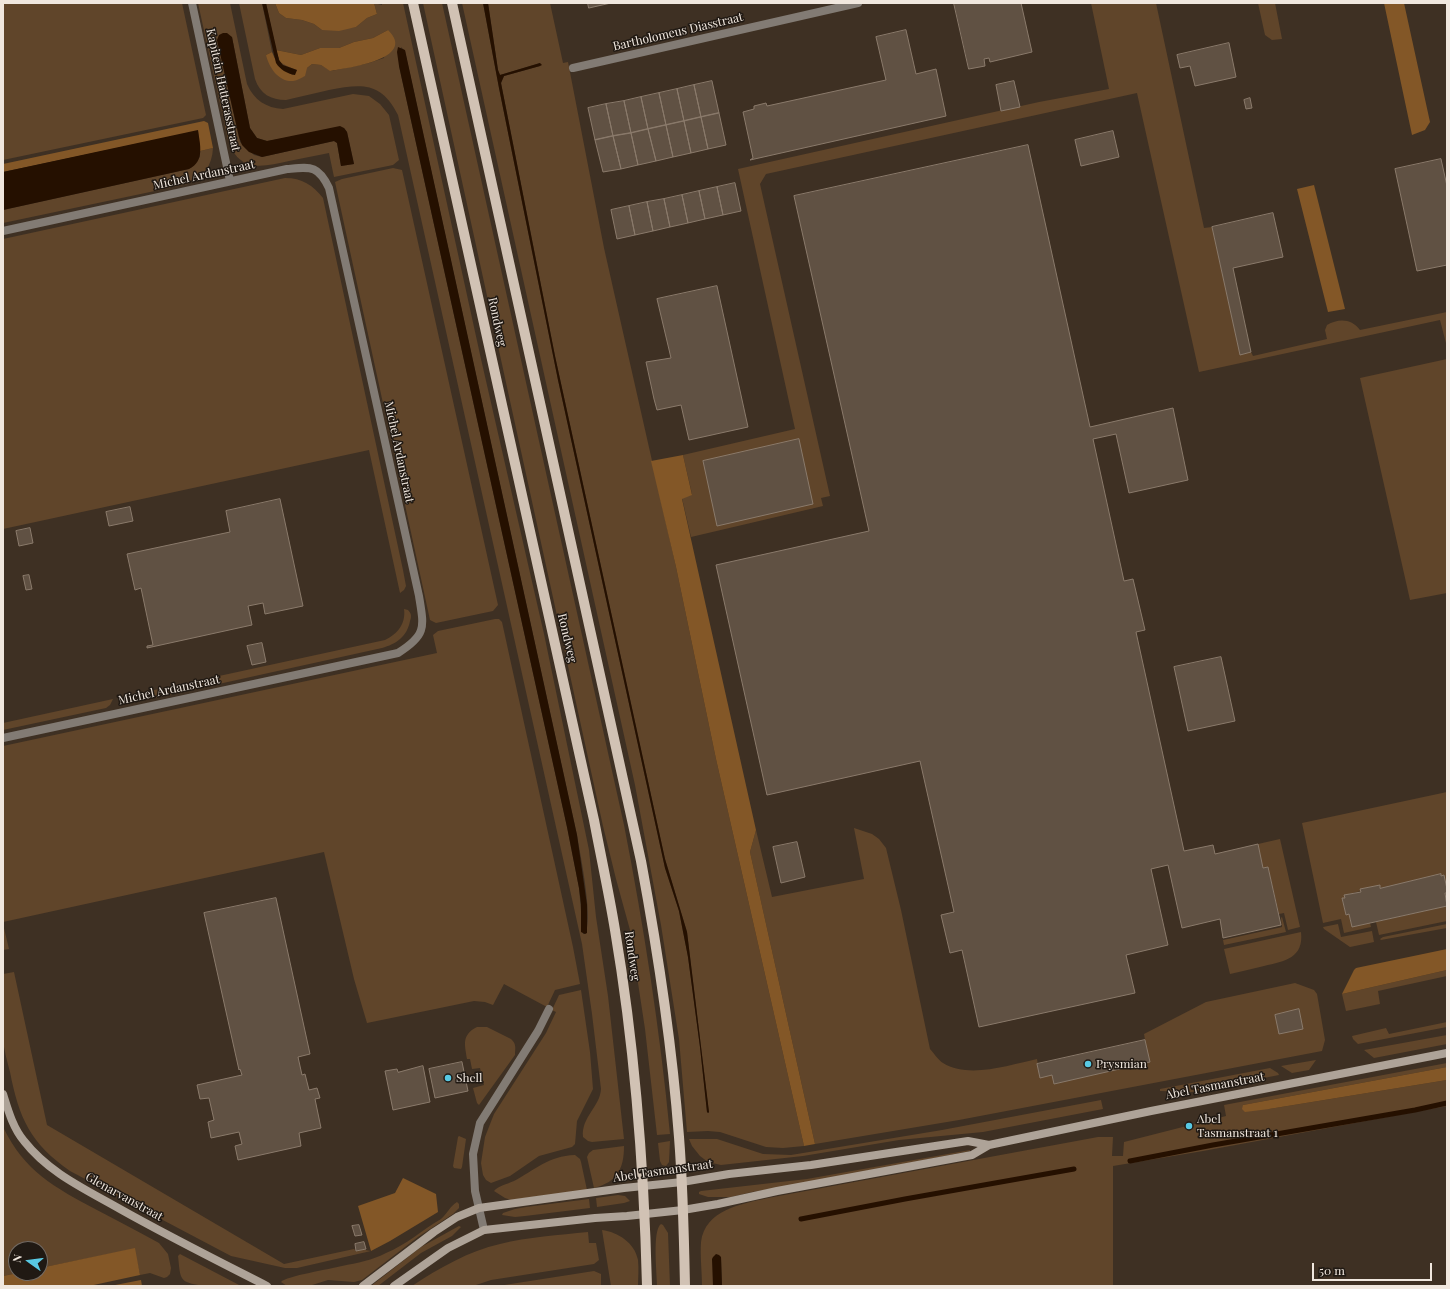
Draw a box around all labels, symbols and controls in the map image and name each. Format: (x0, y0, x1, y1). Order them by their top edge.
street label: Bartholomeus Diasstraat (611, 10, 745, 54)
street label: Kapitein Hatterasstraat (203, 27, 243, 153)
street label: Michel Ardanstraat (152, 157, 256, 193)
street label: Rondweg (485, 296, 509, 348)
street label: Michel Ardanstraat (381, 400, 417, 504)
street label: Rondweg (554, 612, 580, 664)
street label: Michel Ardanstraat (117, 672, 221, 708)
street label: Rondweg (621, 930, 643, 982)
place label: Prysmian (1096, 1057, 1147, 1071)
marker: Prysmian (1083, 1059, 1093, 1069)
street label: Abel Tasmanstraat (1164, 1069, 1266, 1103)
place label: Shell (456, 1071, 482, 1085)
marker: Shell (443, 1073, 453, 1083)
place label: Abel Tasmanstraat 1 (1197, 1112, 1278, 1140)
marker: Abel Tasmanstraat 1 (1184, 1121, 1194, 1131)
street label: Abel Tasmanstraat (612, 1157, 714, 1185)
street label: Glenarvanstraat (83, 1170, 165, 1224)
north arrow (8, 1241, 48, 1281)
text: N (9, 1253, 25, 1264)
scale bar (1314, 1255, 1434, 1281)
text: 50 m (1319, 1262, 1345, 1278)

